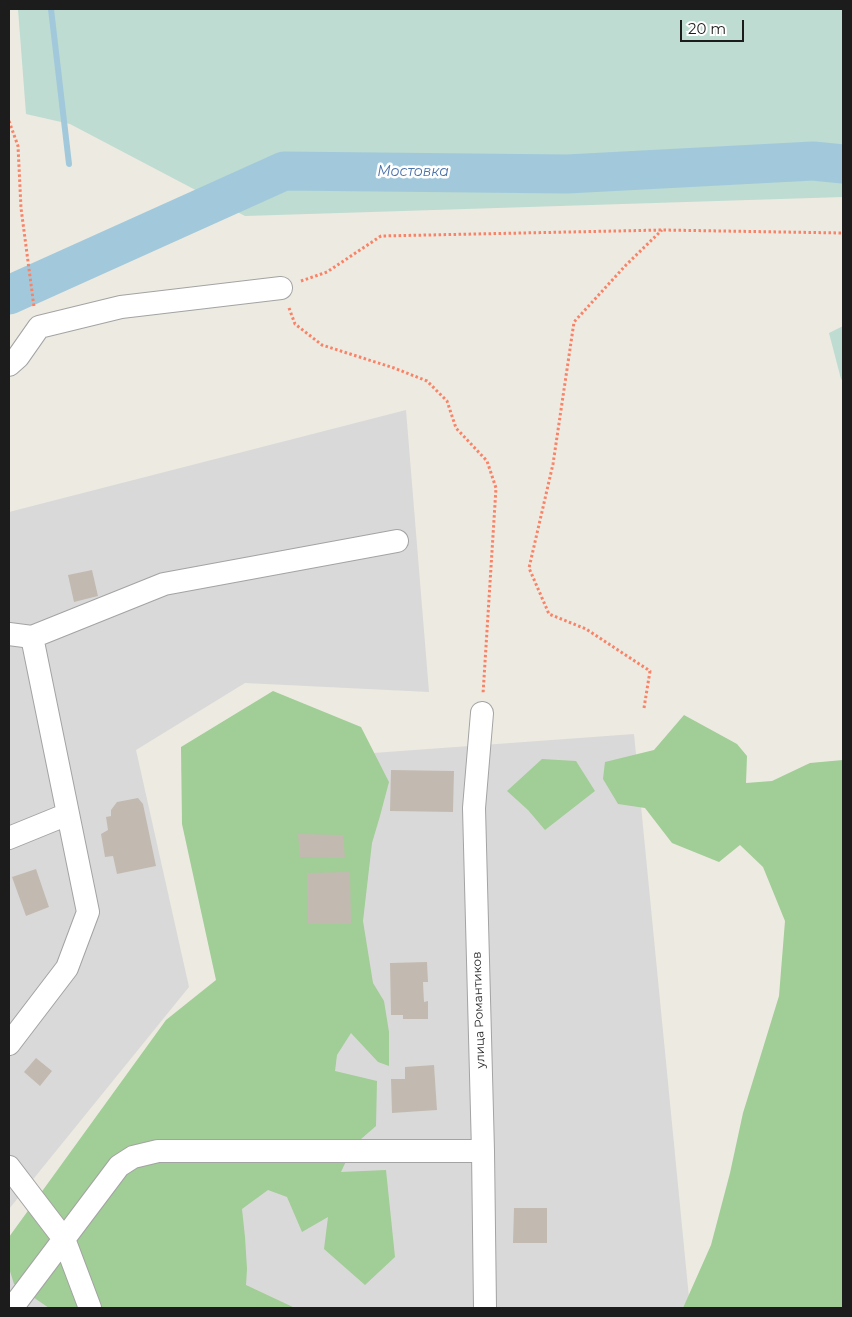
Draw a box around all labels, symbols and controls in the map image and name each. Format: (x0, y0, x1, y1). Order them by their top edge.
scale bar (682, 10, 746, 42)
text: 20 m (688, 19, 726, 38)
water label: Мостовка (377, 164, 449, 180)
street label: улица Романтиков (470, 951, 488, 1069)

